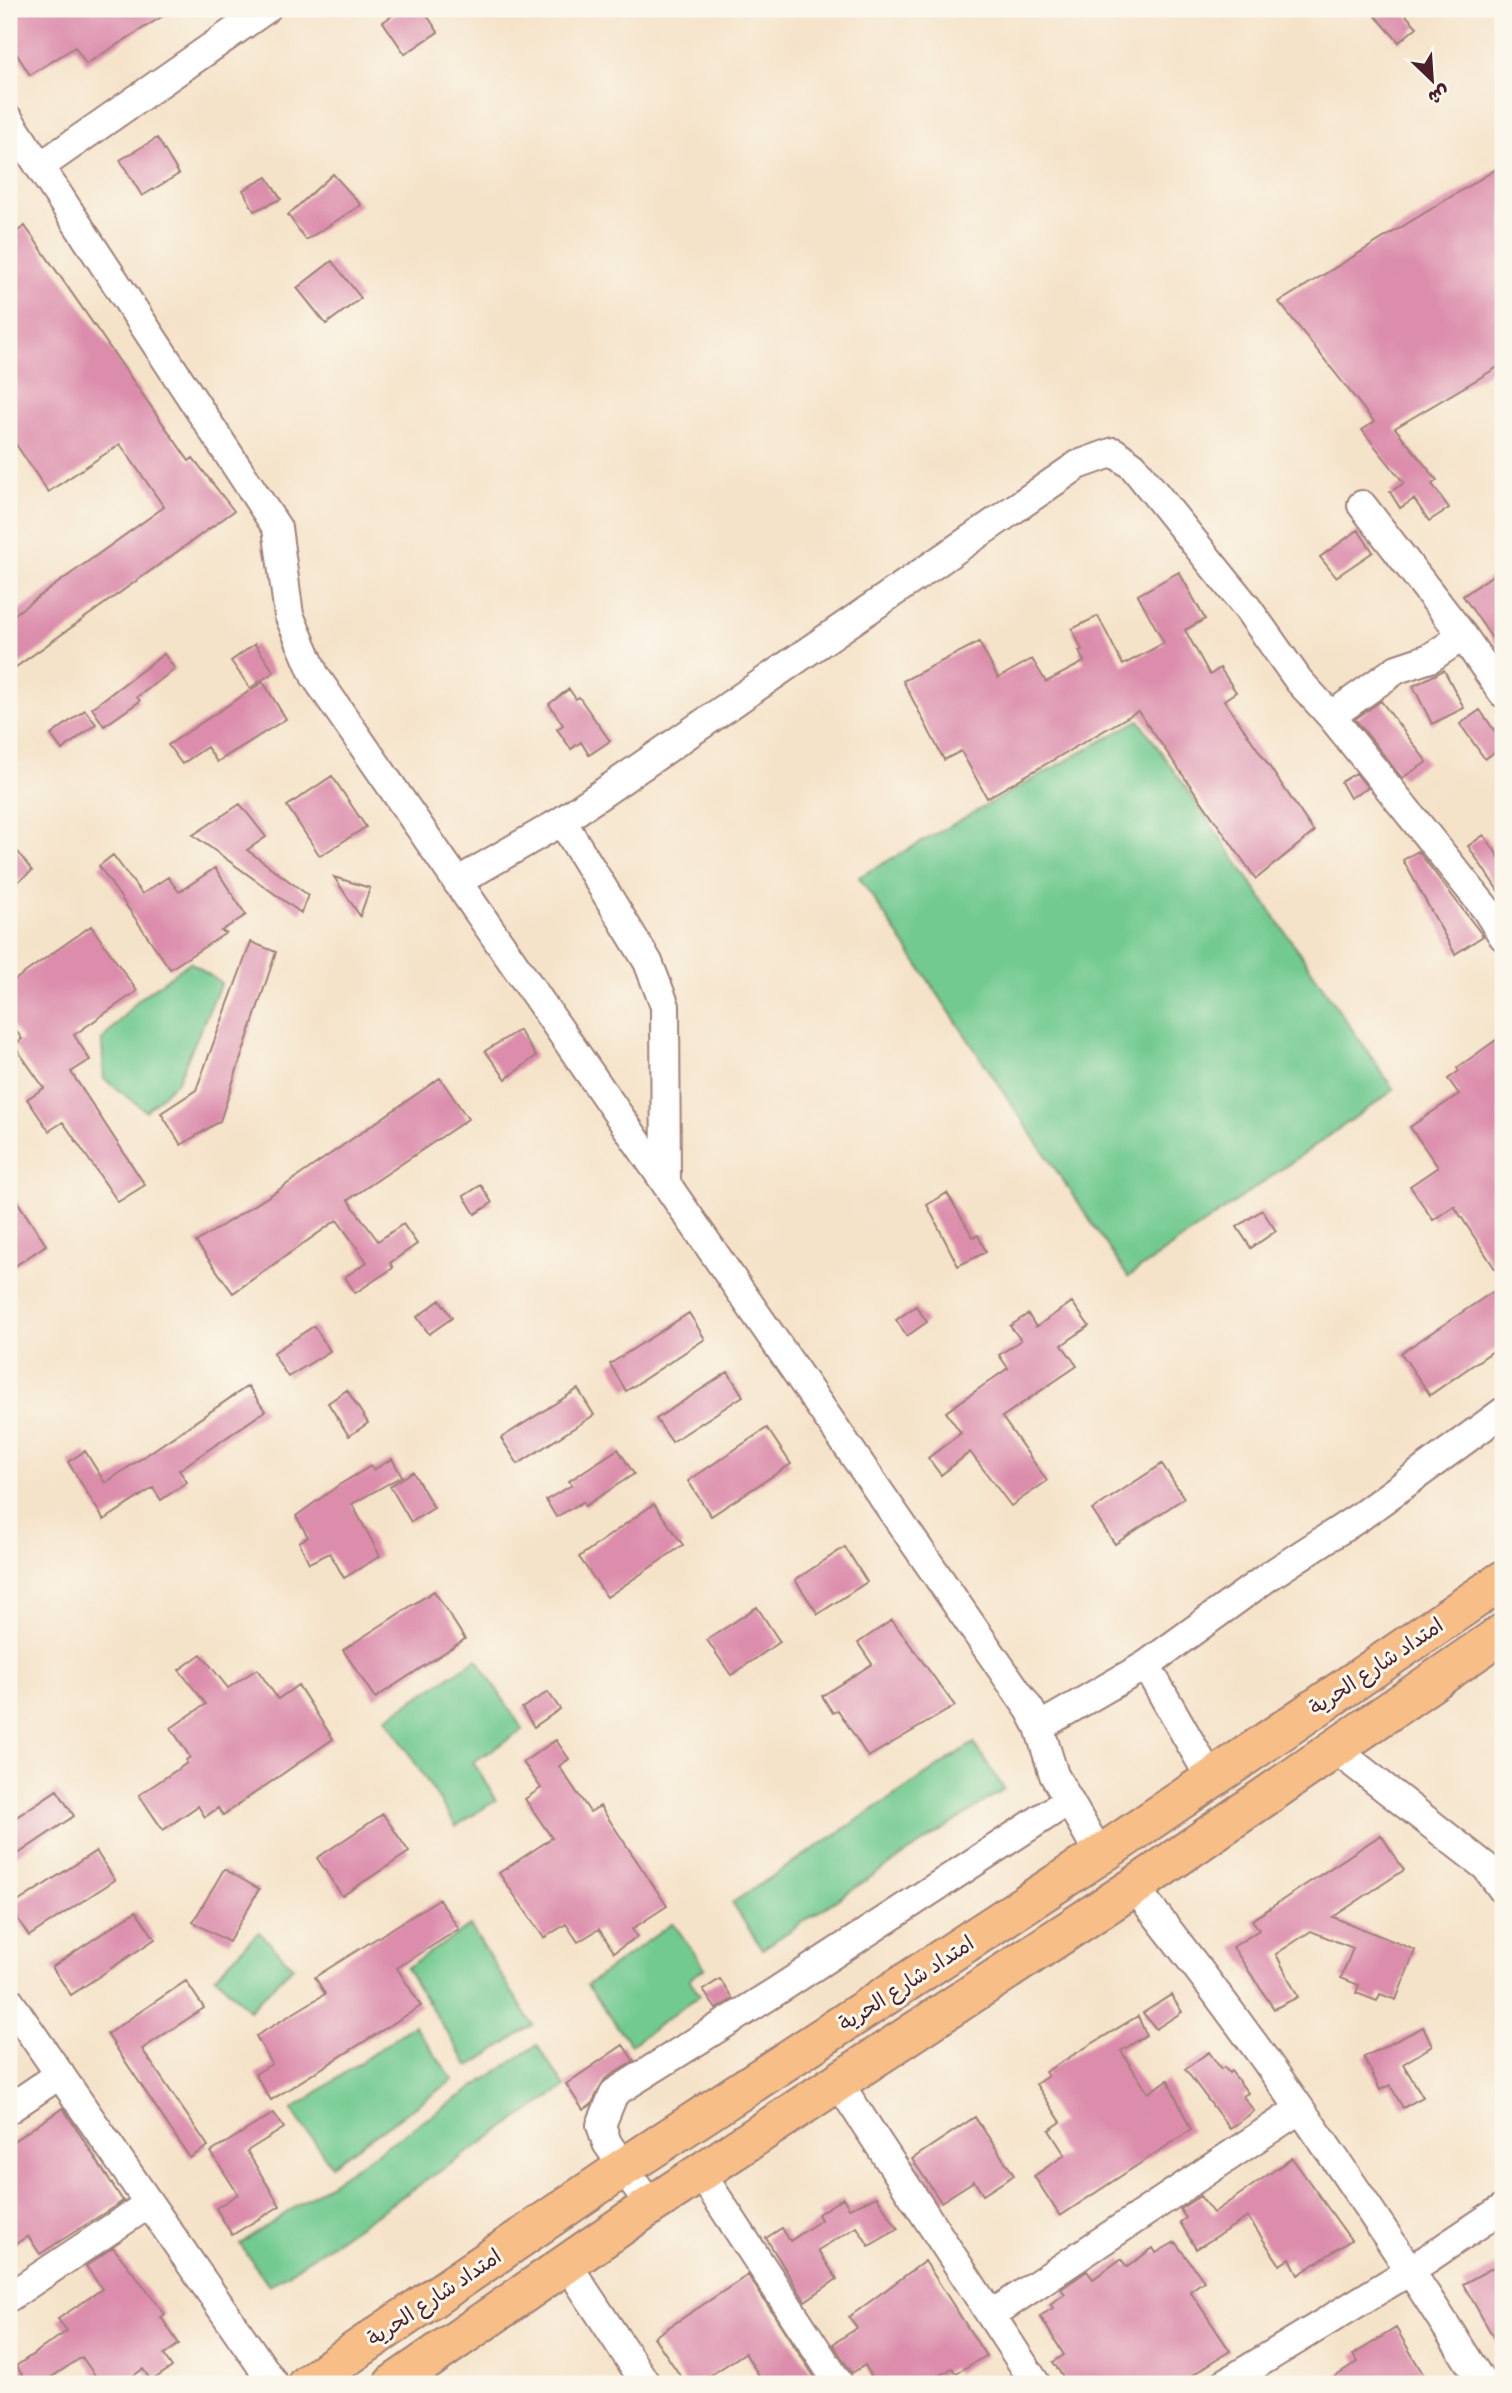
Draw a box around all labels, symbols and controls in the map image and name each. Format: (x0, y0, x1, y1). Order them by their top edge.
north arrow (1396, 46, 1466, 116)
text: ش (1424, 79, 1454, 112)
street label: امتداد شارع الحرية (1303, 1610, 1449, 1722)
street label: امتداد شارع الحرية (833, 1928, 980, 2038)
street label: امتداد شارع الحرية (361, 2241, 507, 2353)

